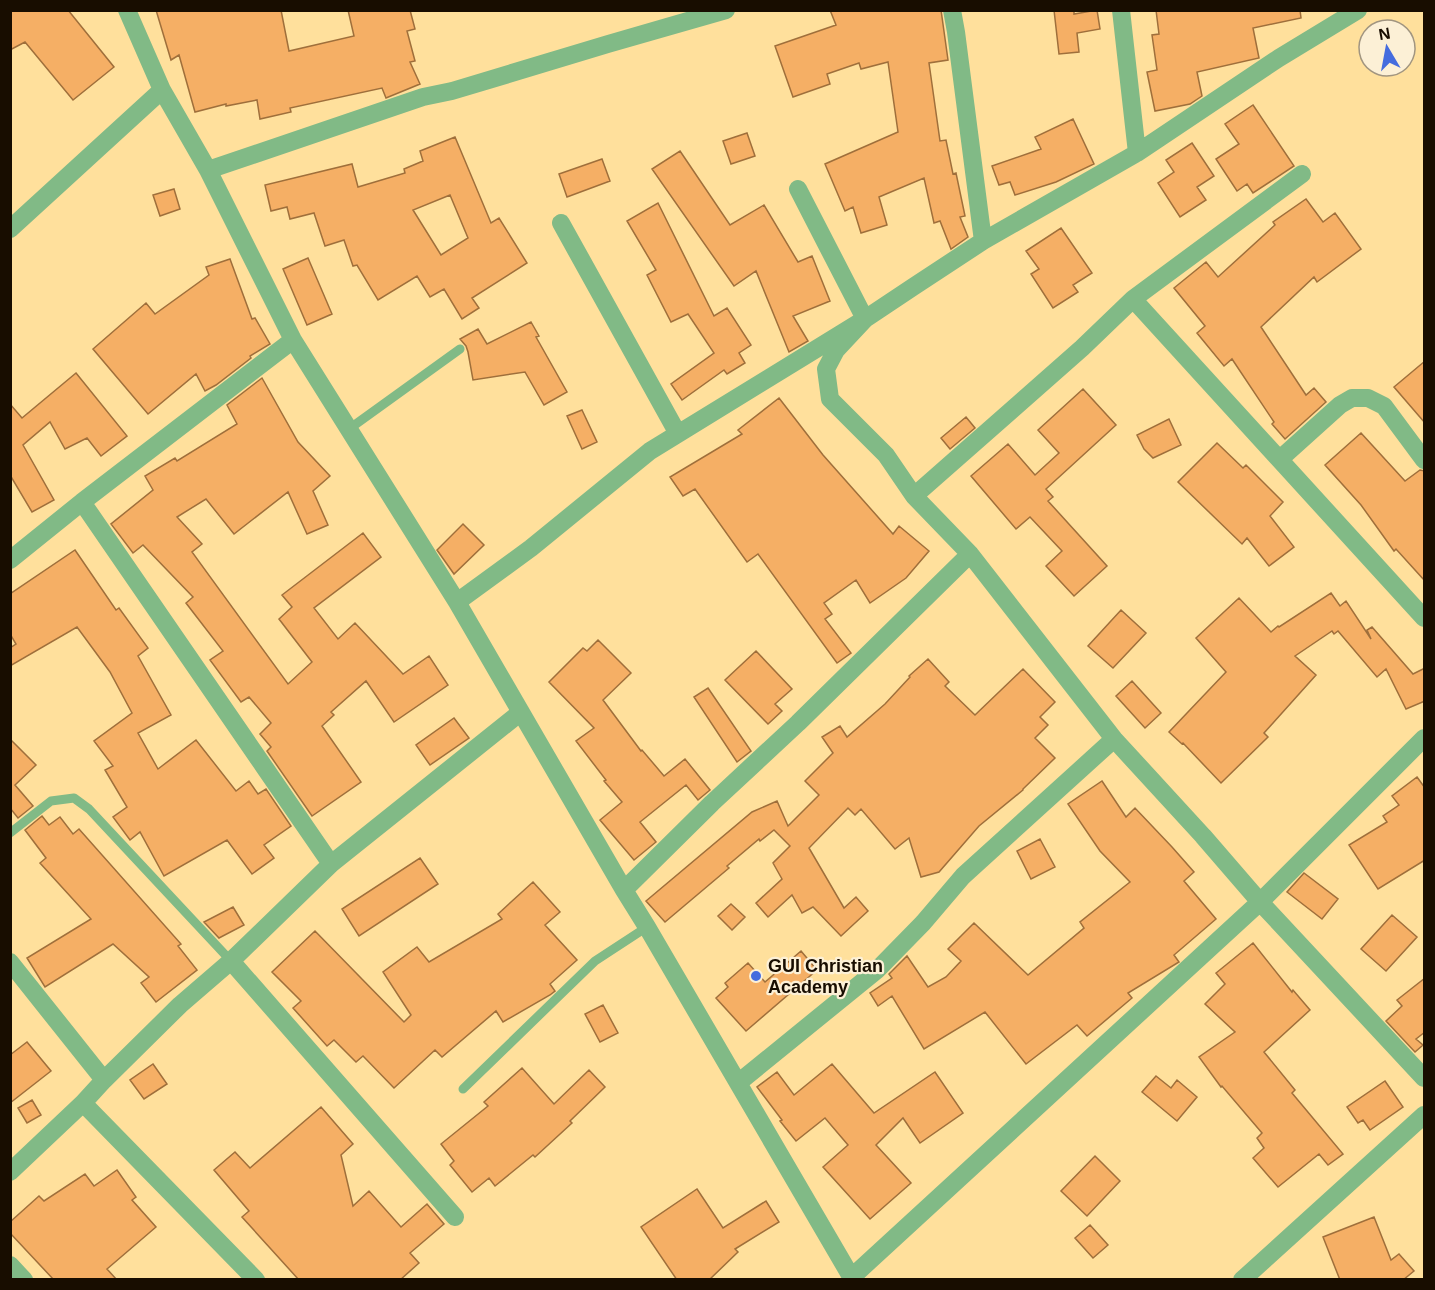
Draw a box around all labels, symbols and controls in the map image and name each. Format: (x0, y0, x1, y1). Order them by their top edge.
north arrow (1357, 18, 1417, 78)
text: N (1377, 24, 1392, 43)
place label: GUI Christian Academy (768, 956, 883, 997)
marker: GUI Christian Academy (749, 969, 763, 983)

